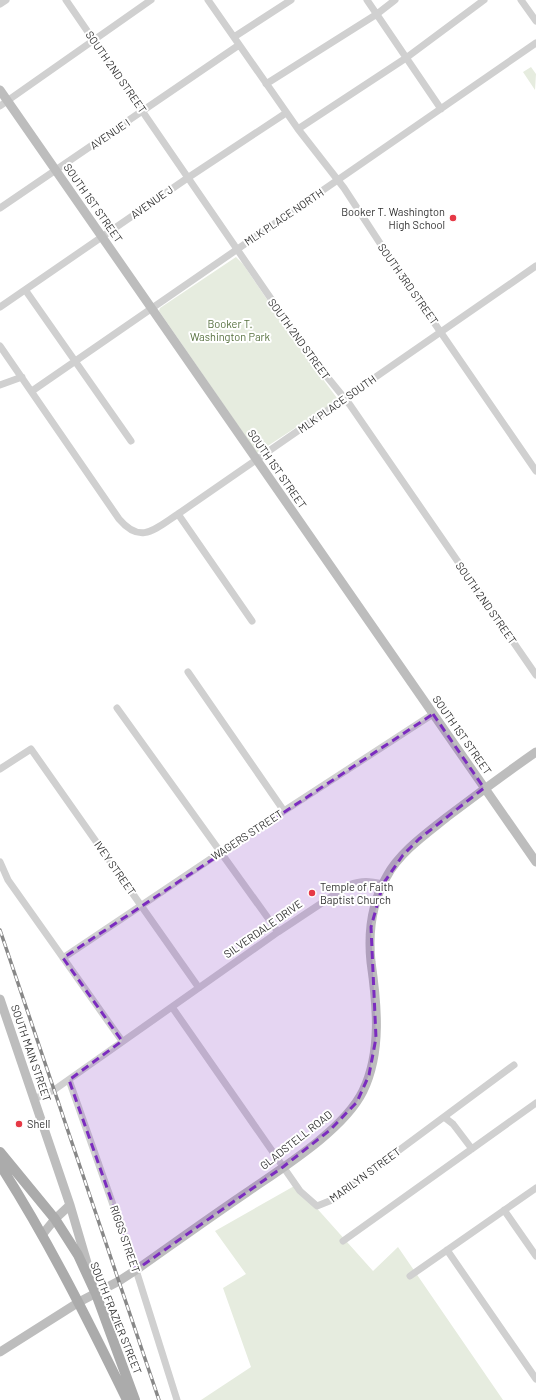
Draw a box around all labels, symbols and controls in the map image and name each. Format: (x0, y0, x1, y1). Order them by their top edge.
street label: SOUTH 2ND STREET (83, 28, 150, 115)
street label: AVENUE I (87, 116, 132, 152)
street label: SOUTH 1ST STREET (61, 161, 125, 245)
street label: AVENUE J (128, 182, 175, 221)
street label: MLK PLACE NORTH (242, 185, 326, 248)
place label: Booker T. Washington High School (341, 205, 445, 231)
marker: Booker T. Washington High School (448, 213, 458, 223)
street label: SOUTH 3RD STREET (375, 241, 441, 327)
street label: SOUTH 2ND STREET (266, 296, 333, 382)
park label: Booker T. Washington Park (190, 317, 271, 343)
street label: MLK PLACE SOUTH (295, 372, 378, 435)
street label: SOUTH 1ST STREET (245, 427, 309, 511)
street label: SOUTH 2ND STREET (453, 559, 520, 646)
street label: SOUTH 1ST STREET (430, 693, 494, 777)
street label: WAGERS STREET (209, 807, 285, 863)
street label: IVEY STREET (92, 838, 139, 897)
place label: Temple of Faith Baptist Church (320, 880, 393, 906)
marker: Temple of Faith Baptist Church (307, 888, 317, 898)
street label: SILVERDALE DRIVE (221, 897, 305, 960)
street label: SOUTH MAIN STREET (9, 1003, 54, 1103)
street label: GLADSTELL ROAD (257, 1107, 334, 1172)
place label: Shell (27, 1117, 50, 1130)
marker: Shell (14, 1119, 24, 1129)
street label: MARILYN STREET (327, 1144, 403, 1205)
street label: RIGGS STREET (108, 1203, 143, 1274)
street label: SOUTH FRAZIER STREET (88, 1260, 145, 1376)

